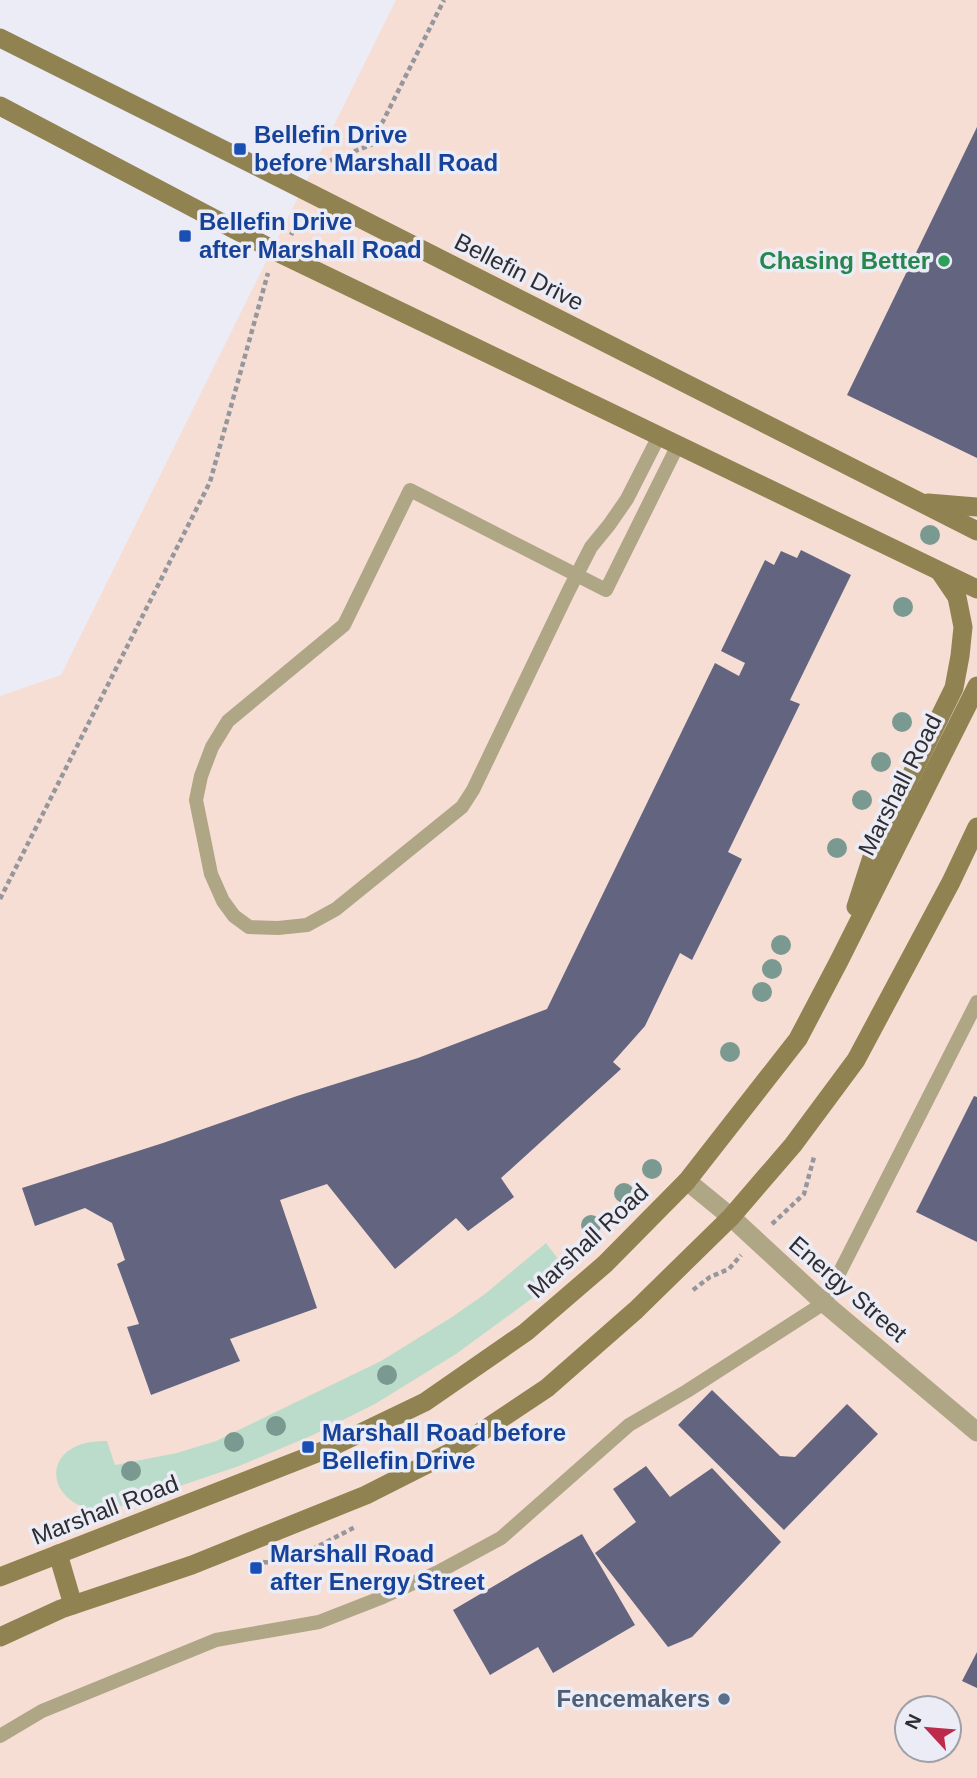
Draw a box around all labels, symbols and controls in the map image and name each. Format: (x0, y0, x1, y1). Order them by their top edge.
place label: Bellefin Drive before Marshall Road (254, 121, 498, 176)
marker: Bellefin Drive before Marshall Road (232, 141, 248, 157)
place label: Bellefin Drive after Marshall Road (199, 208, 422, 263)
street label: Bellefin Drive (450, 227, 588, 316)
marker: Bellefin Drive after Marshall Road (177, 228, 193, 244)
place label: Chasing Better (759, 247, 930, 274)
marker: Chasing Better (936, 253, 952, 269)
street label: Marshall Road (852, 710, 947, 860)
street label: Marshall Road (522, 1178, 653, 1303)
street label: Energy Street (784, 1230, 913, 1347)
place label: Marshall Road before Bellefin Drive (322, 1419, 566, 1474)
marker: Marshall Road before Bellefin Drive (300, 1439, 316, 1455)
street label: Marshall Road (28, 1469, 182, 1550)
place label: Marshall Road after Energy Street (270, 1540, 485, 1595)
marker: Marshall Road after Energy Street (248, 1560, 264, 1576)
place label: Fencemakers (557, 1685, 710, 1712)
marker: Fencemakers (716, 1691, 732, 1707)
north arrow (893, 1694, 963, 1764)
text: N (901, 1711, 926, 1733)

